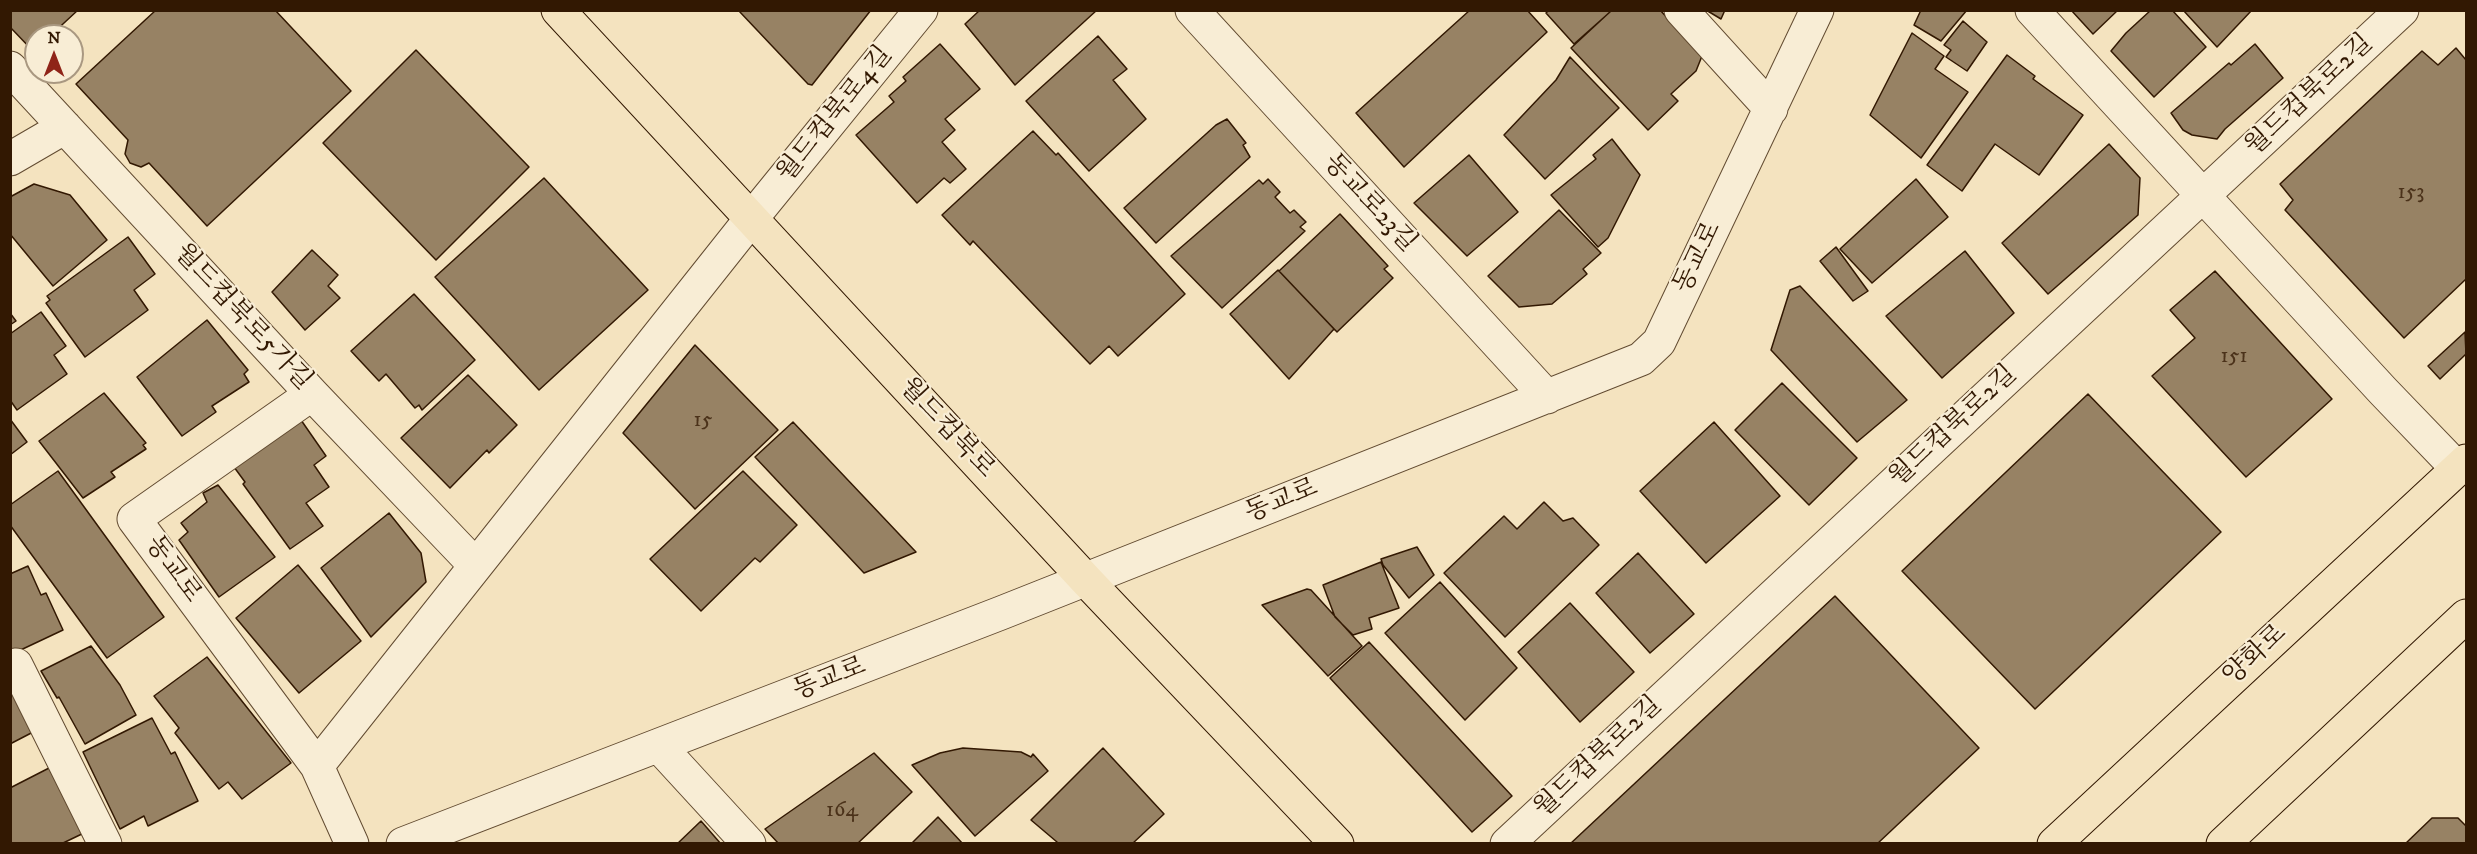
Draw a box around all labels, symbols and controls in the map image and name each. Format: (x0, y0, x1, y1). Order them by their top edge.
north arrow (24, 24, 84, 84)
text: N (47, 28, 61, 48)
street label: 월드컵북로2길 (2240, 29, 2380, 163)
street label: 월드컵북로4길 (772, 41, 900, 189)
street label: 동교로23길 (1316, 148, 1422, 260)
house number: 153 (2397, 180, 2425, 206)
street label: 동교로 (1668, 217, 1730, 299)
street label: 월드컵북로5가길 (166, 238, 318, 398)
house number: 151 (2221, 344, 2247, 370)
street label: 월드컵북로2길 (1884, 360, 2024, 494)
street label: 월드컵북로 (892, 372, 1000, 486)
house number: 15 (694, 408, 712, 434)
street label: 동교로 (1241, 473, 1323, 531)
street label: 동교로 (137, 530, 207, 610)
street label: 양화로 (2218, 619, 2294, 693)
street label: 동교로 (789, 652, 871, 708)
street label: 월드컵북로2길 (1529, 691, 1669, 825)
house number: 164 (826, 798, 858, 824)

